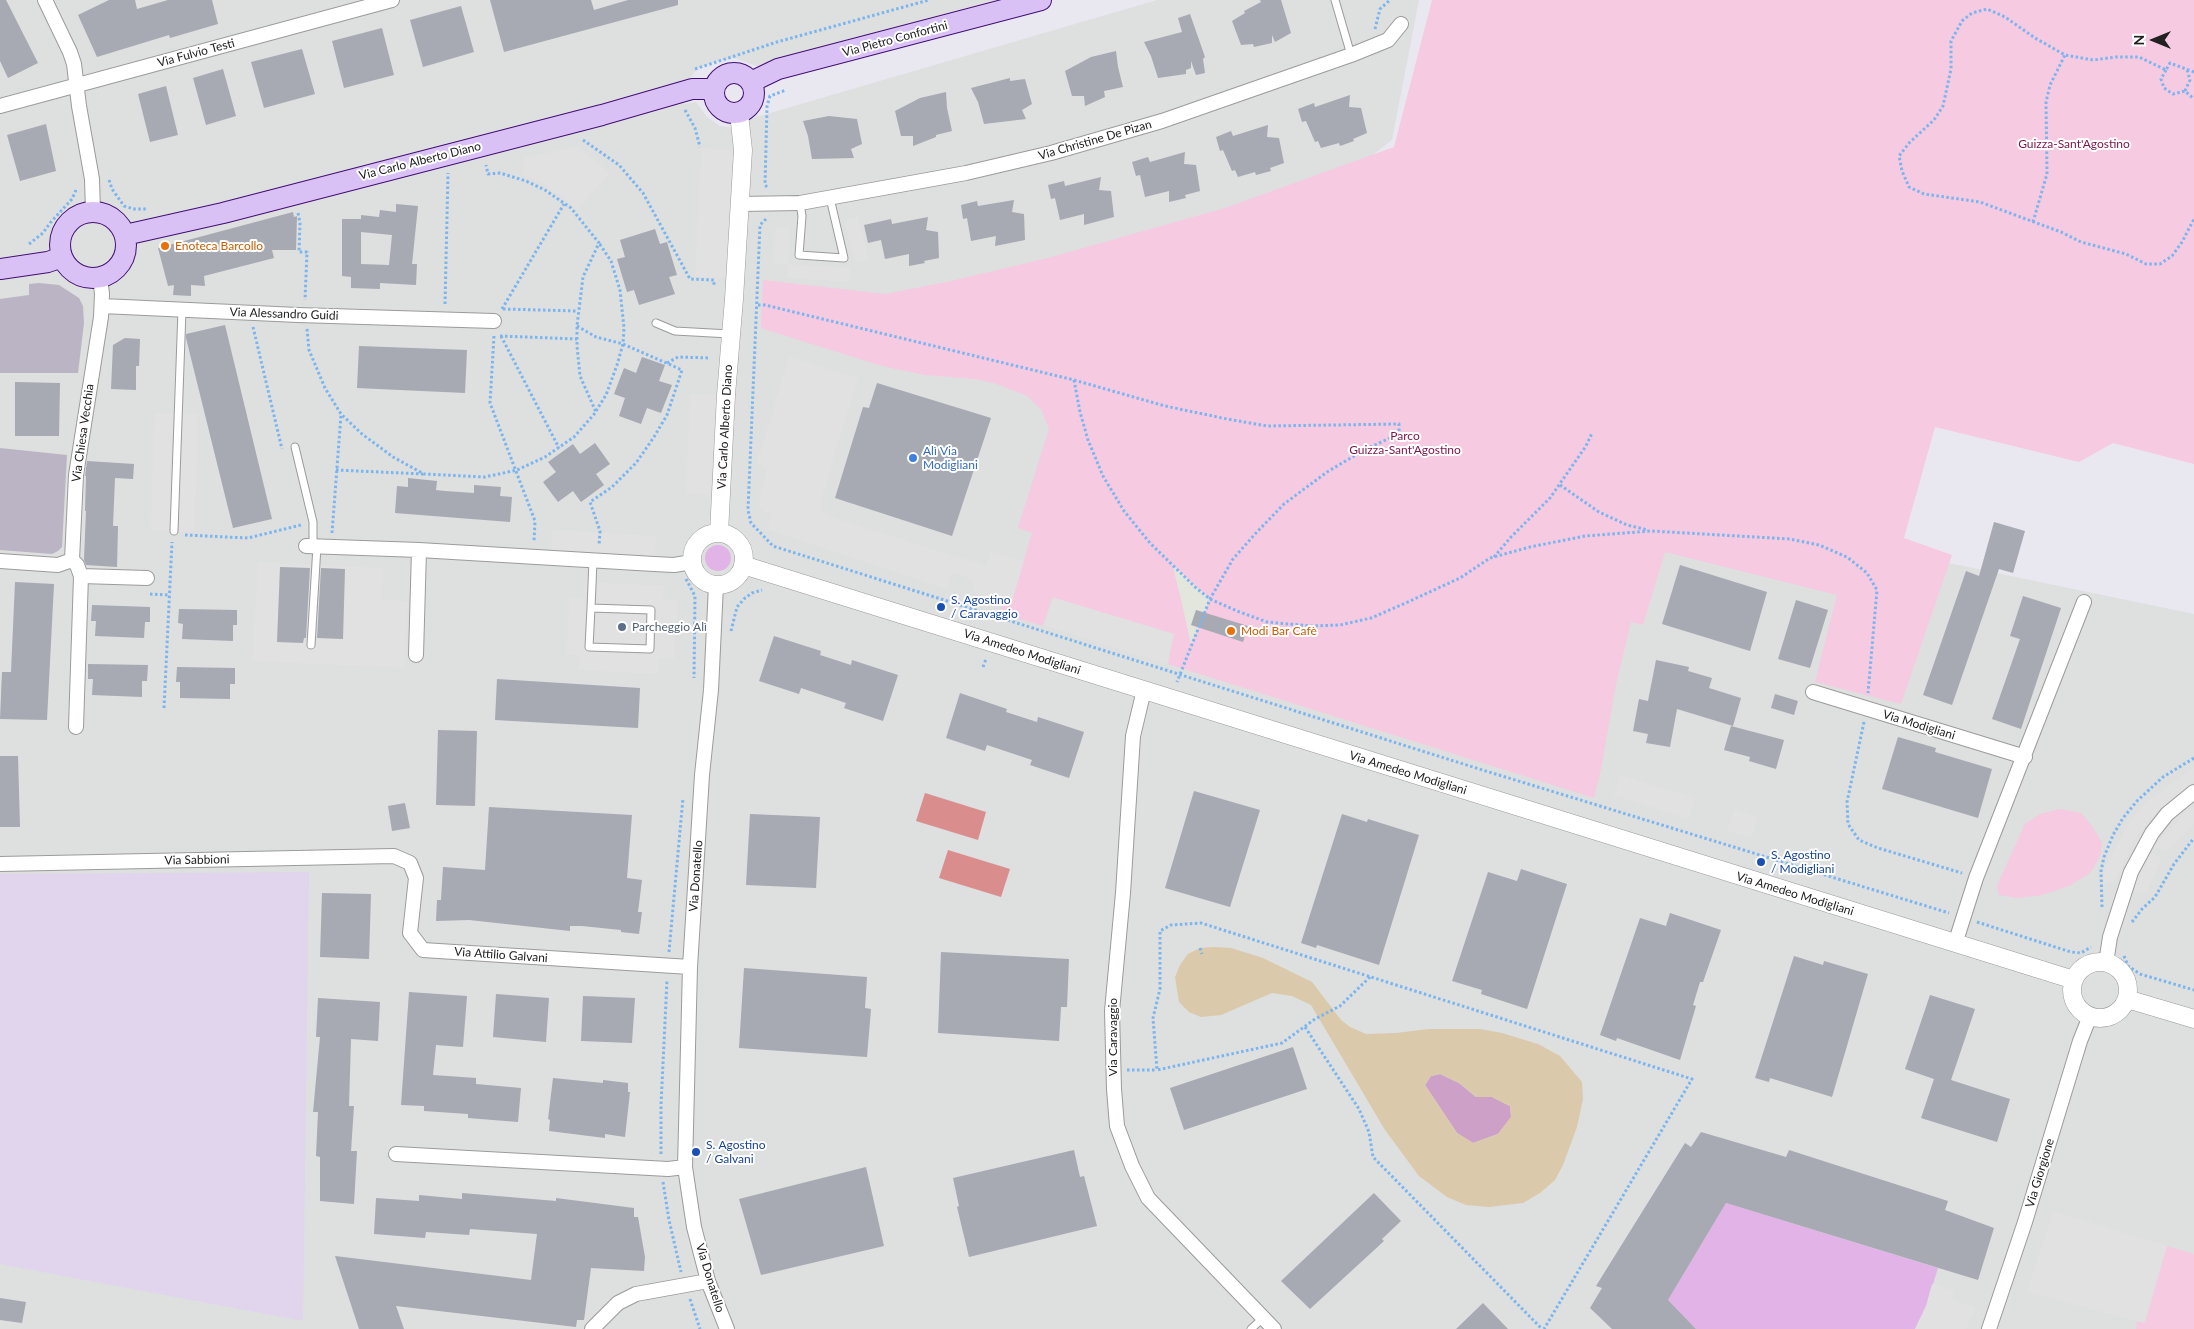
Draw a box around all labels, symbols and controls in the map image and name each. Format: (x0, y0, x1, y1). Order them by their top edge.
north arrow (2129, 15, 2179, 65)
street label: Via Pietro Confortini (841, 18, 949, 60)
text: N (2130, 35, 2147, 45)
street label: Via Fulvio Testi (156, 36, 236, 70)
street label: Via Christine De Pizan (1037, 117, 1153, 163)
park label: Guizza-Sant'Agostino (2018, 137, 2130, 151)
street label: Via Carlo Alberto Diano (358, 139, 482, 183)
place label: Enoteca Barcollo (175, 239, 263, 253)
marker: Enoteca Barcollo (159, 240, 171, 252)
street label: Via Alessandro Guidi (229, 305, 339, 323)
street label: Via Carlo Alberto Diano (715, 364, 735, 490)
street label: Via Chiesa Vecchia (69, 383, 97, 483)
park label: Parco Guizza-Sant'Agostino (1349, 429, 1461, 457)
place label: Alì Via Modigliani (923, 444, 978, 472)
marker: Alì Via Modigliani (907, 452, 919, 464)
place label: S. Agostino / Caravaggio (951, 593, 1018, 621)
marker: S. Agostino / Caravaggio (935, 601, 947, 613)
place label: Parcheggio Alì (632, 620, 707, 634)
marker: Parcheggio Alì (616, 621, 628, 633)
place label: Modi Bar Cafè (1241, 624, 1317, 638)
marker: Modi Bar Cafè (1225, 625, 1237, 637)
street label: Via Amedeo Modigliani (962, 626, 1082, 678)
street label: Via Modigliani (1881, 707, 1957, 743)
street label: Via Amedeo Modigliani (1347, 748, 1469, 798)
street label: Via Donatello (686, 840, 706, 912)
place label: S. Agostino / Modigliani (1771, 848, 1834, 876)
street label: Via Sabbioni (164, 852, 230, 868)
marker: S. Agostino / Modigliani (1755, 856, 1767, 868)
street label: Via Amedeo Modigliani (1734, 869, 1856, 919)
street label: Via Attilio Galvani (454, 945, 548, 965)
street label: Via Caravaggio (1106, 998, 1120, 1076)
street label: Via Giorgione (2023, 1137, 2057, 1209)
place label: S. Agostino / Galvani (706, 1138, 766, 1166)
marker: S. Agostino / Galvani (690, 1146, 702, 1158)
street label: Via Donatello (693, 1242, 727, 1314)

